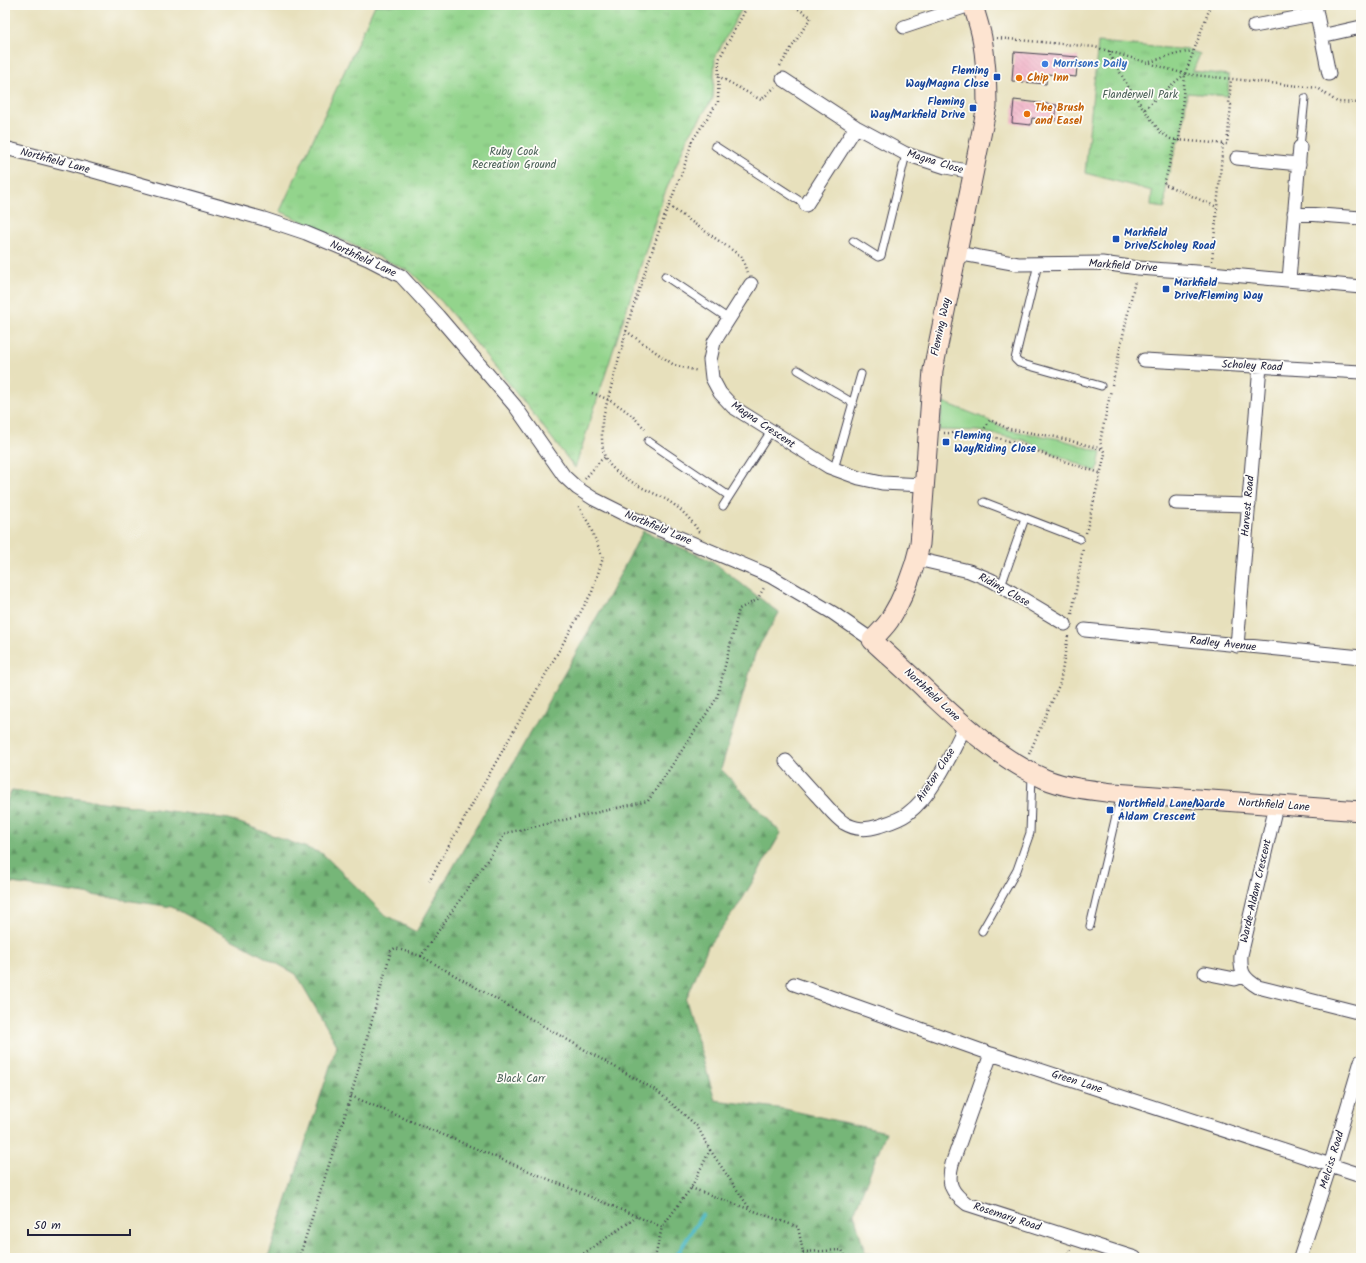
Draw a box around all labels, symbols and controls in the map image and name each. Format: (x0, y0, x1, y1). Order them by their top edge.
place label: Morrisons Daily (1053, 55, 1127, 73)
marker: Morrisons Daily (1040, 59, 1050, 69)
place label: Fleming Way/Magna Close (906, 62, 990, 93)
place label: Chip Inn (1027, 69, 1069, 87)
marker: Fleming Way/Magna Close (992, 72, 1002, 82)
marker: Chip Inn (1014, 73, 1024, 83)
park label: Flanderwell Park (1102, 86, 1179, 104)
place label: Fleming Way/Markfield Drive (870, 93, 966, 124)
place label: The Brush and Easel (1035, 99, 1084, 130)
marker: Fleming Way/Markfield Drive (968, 103, 978, 113)
marker: The Brush and Easel (1022, 109, 1032, 119)
street label: Northfield Lane (18, 143, 92, 179)
park label: Ruby Cook Recreation Ground (472, 143, 557, 174)
street label: Magna Close (904, 145, 966, 179)
place label: Markfield Drive/Scholey Road (1124, 224, 1216, 255)
marker: Markfield Drive/Scholey Road (1111, 234, 1121, 244)
street label: Northfield Lane (327, 236, 399, 282)
street label: Markfield Drive (1088, 255, 1158, 277)
place label: Markfield Drive/Fleming Way (1174, 274, 1263, 305)
marker: Markfield Drive/Fleming Way (1161, 284, 1171, 294)
street label: Fleming Way (926, 295, 956, 358)
street label: Scholey Road (1221, 355, 1283, 377)
street label: Magna Crescent (727, 397, 799, 454)
place label: Fleming Way/Riding Close (954, 427, 1037, 458)
marker: Fleming Way/Riding Close (941, 437, 951, 447)
street label: Harvest Road (1236, 474, 1260, 537)
street label: Northfield Lane (622, 506, 694, 550)
street label: Riding Close (975, 568, 1033, 612)
street label: Radley Avenue (1189, 632, 1257, 656)
street label: Northfield Lane (900, 664, 964, 726)
street label: Aireton Close (912, 744, 960, 806)
street label: Northfield Lane (1238, 794, 1310, 816)
place label: Northfield Lane/Warde Aldam Crescent (1118, 795, 1226, 826)
marker: Northfield Lane/Warde Aldam Crescent (1105, 805, 1115, 815)
street label: Warde-Aldam Crescent (1235, 837, 1277, 945)
street label: Green Lane (1049, 1065, 1105, 1099)
park label: Black Carr (497, 1070, 547, 1088)
street label: Melciss Road (1315, 1128, 1349, 1191)
street label: Rosemary Road (971, 1198, 1044, 1237)
scale bar (28, 1211, 130, 1237)
text: 50 m (34, 1216, 61, 1235)

